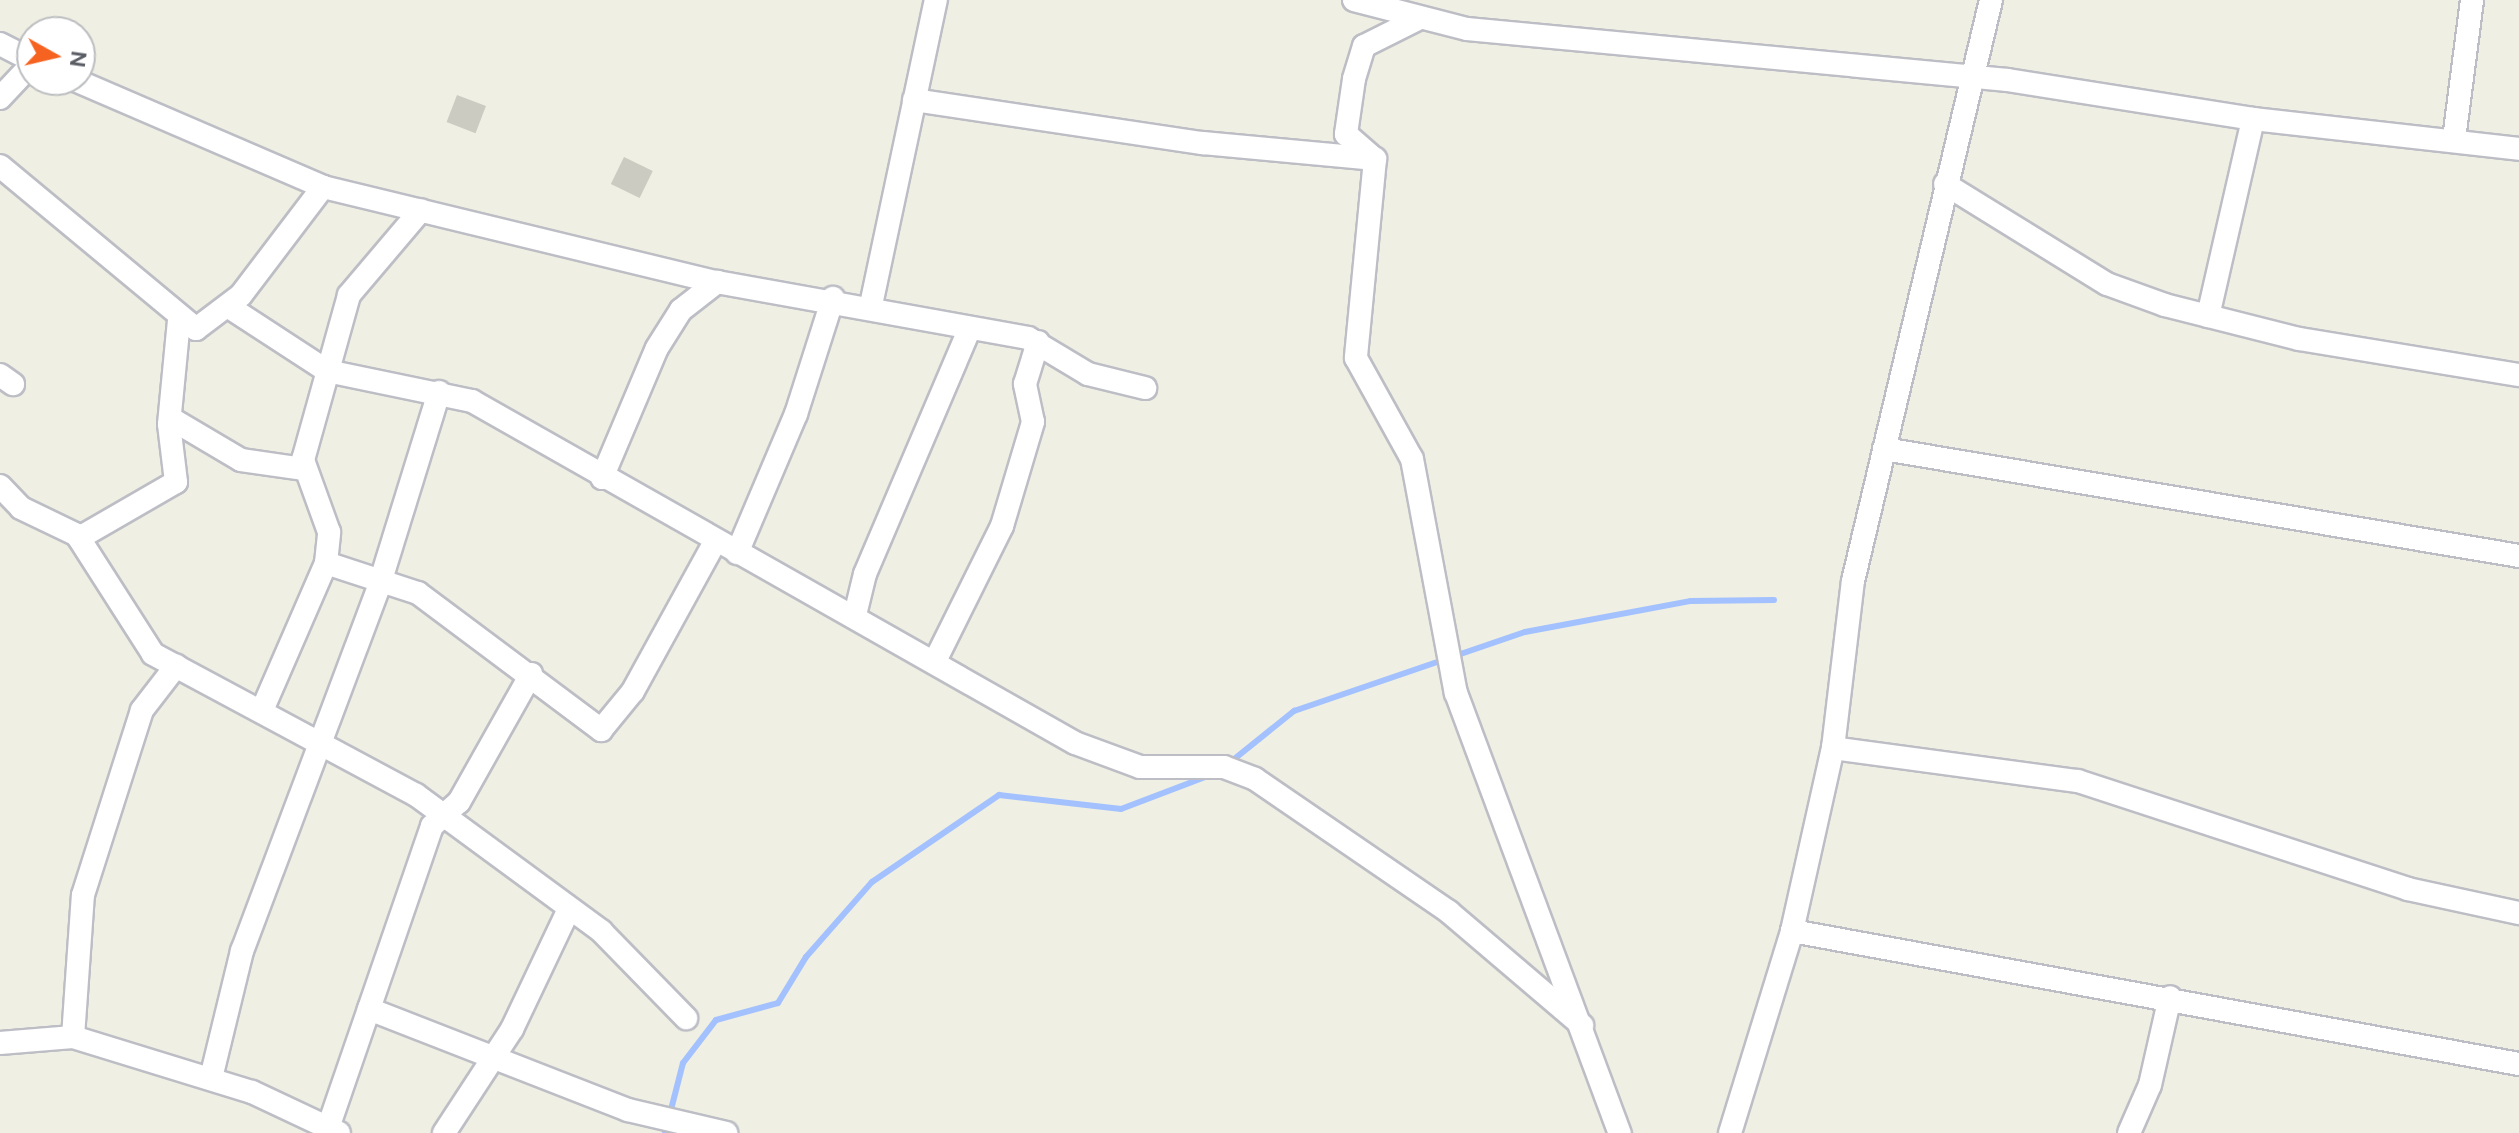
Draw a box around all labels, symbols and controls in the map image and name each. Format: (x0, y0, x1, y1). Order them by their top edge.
north arrow (16, 16, 96, 96)
text: N (63, 49, 94, 69)

